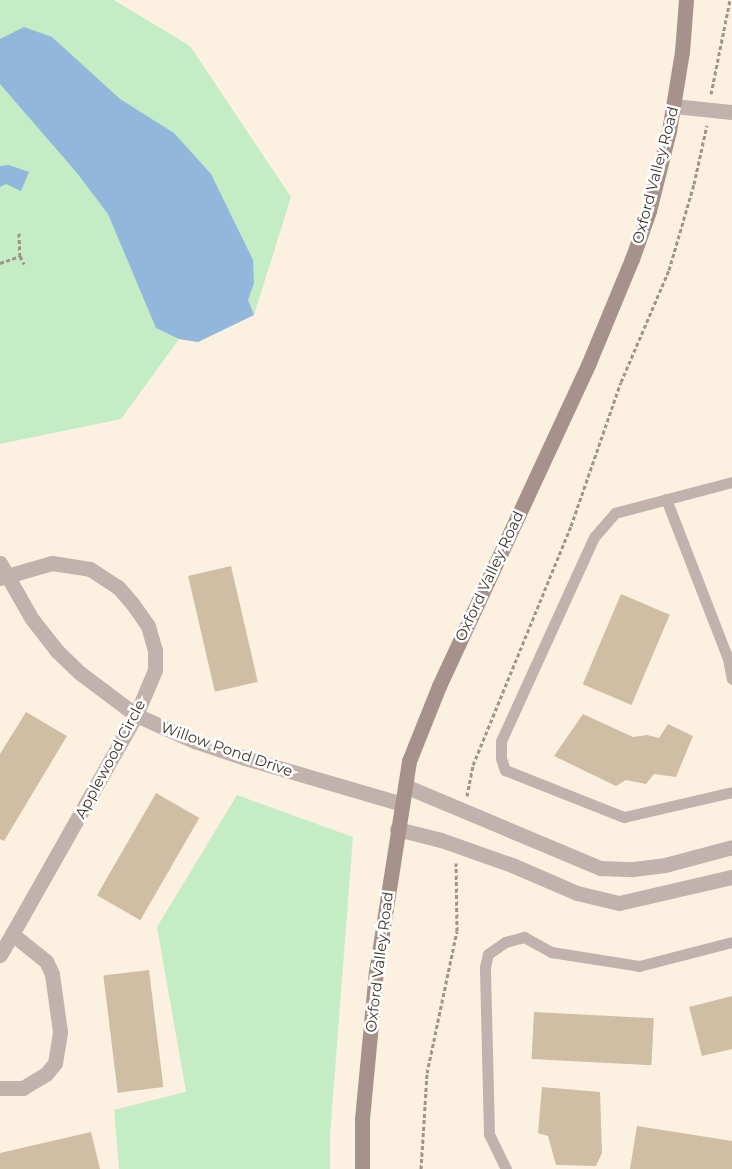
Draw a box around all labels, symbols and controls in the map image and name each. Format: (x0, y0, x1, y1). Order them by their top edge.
street label: Oxford Valley Road (628, 104, 682, 246)
street label: Oxford Valley Road (451, 508, 527, 644)
street label: Applewood Circle (71, 697, 149, 821)
street label: Willow Pond Drive (159, 718, 295, 780)
street label: Oxford Valley Road (361, 891, 397, 1033)

